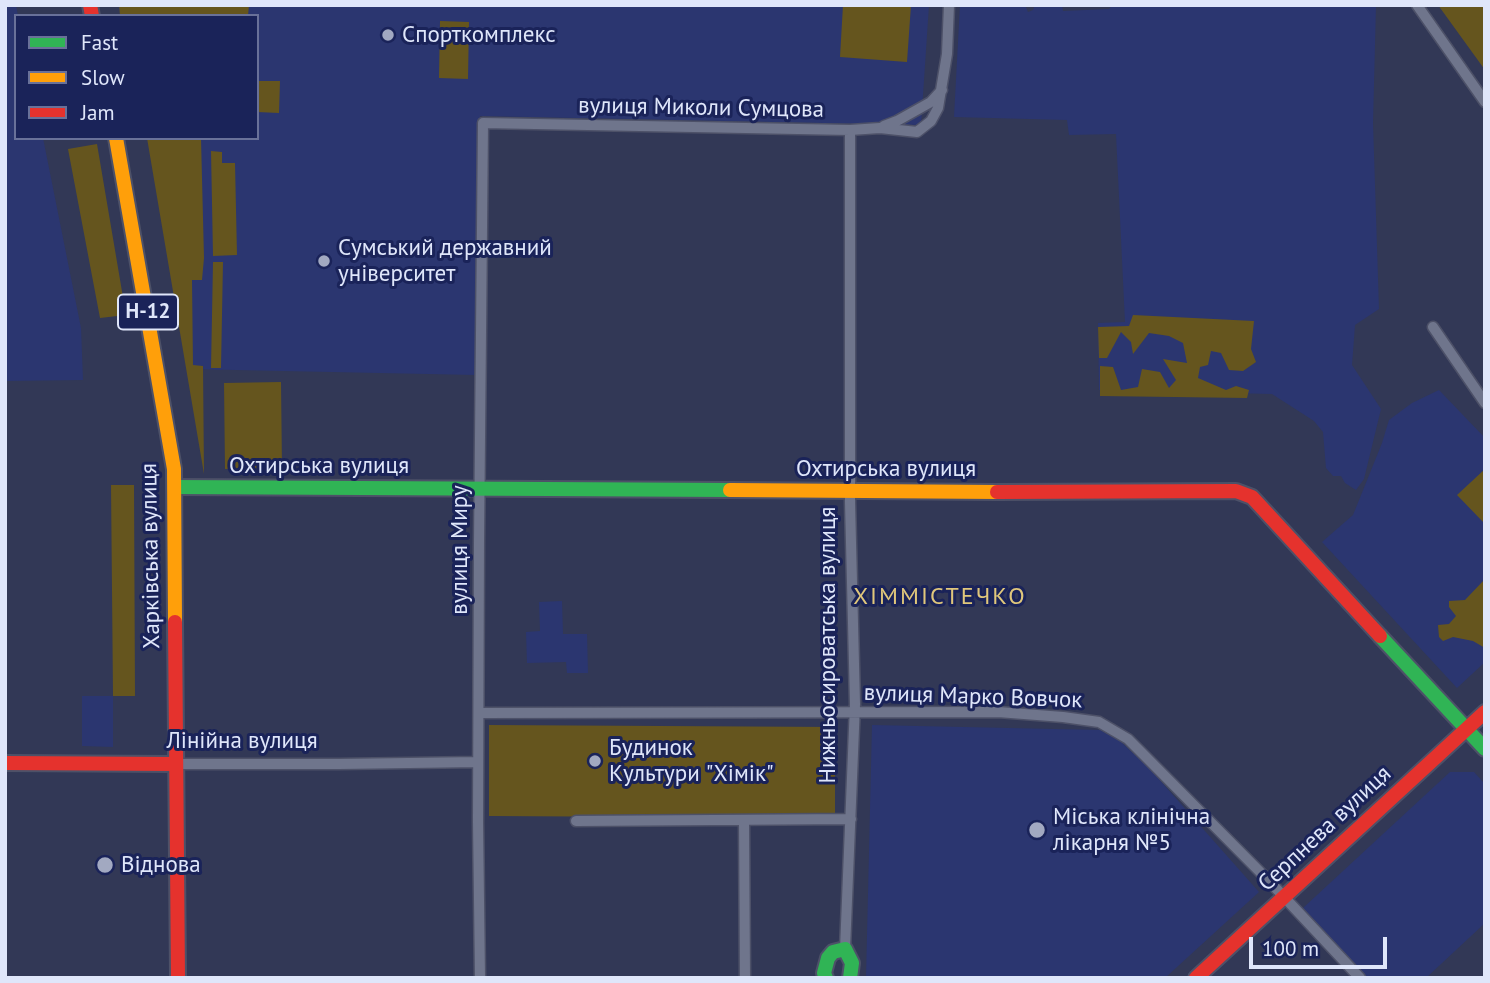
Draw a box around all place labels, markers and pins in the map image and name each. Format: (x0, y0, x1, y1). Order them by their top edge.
place label: Спорткомплекс (402, 21, 556, 49)
marker: Спорткомплекс (380, 27, 396, 43)
place label: Сумський державний університет (338, 234, 552, 288)
marker: Сумський державний університет (316, 253, 332, 269)
place label: Будинок Культури "Хімік" (609, 734, 774, 788)
marker: Будинок Культури "Хімік" (587, 753, 603, 769)
place label: Міська клінічна лікарня №5 (1053, 803, 1210, 857)
marker: Міська клінічна лікарня №5 (1027, 820, 1047, 840)
place label: Віднова (121, 851, 201, 879)
marker: Віднова (95, 855, 115, 875)

